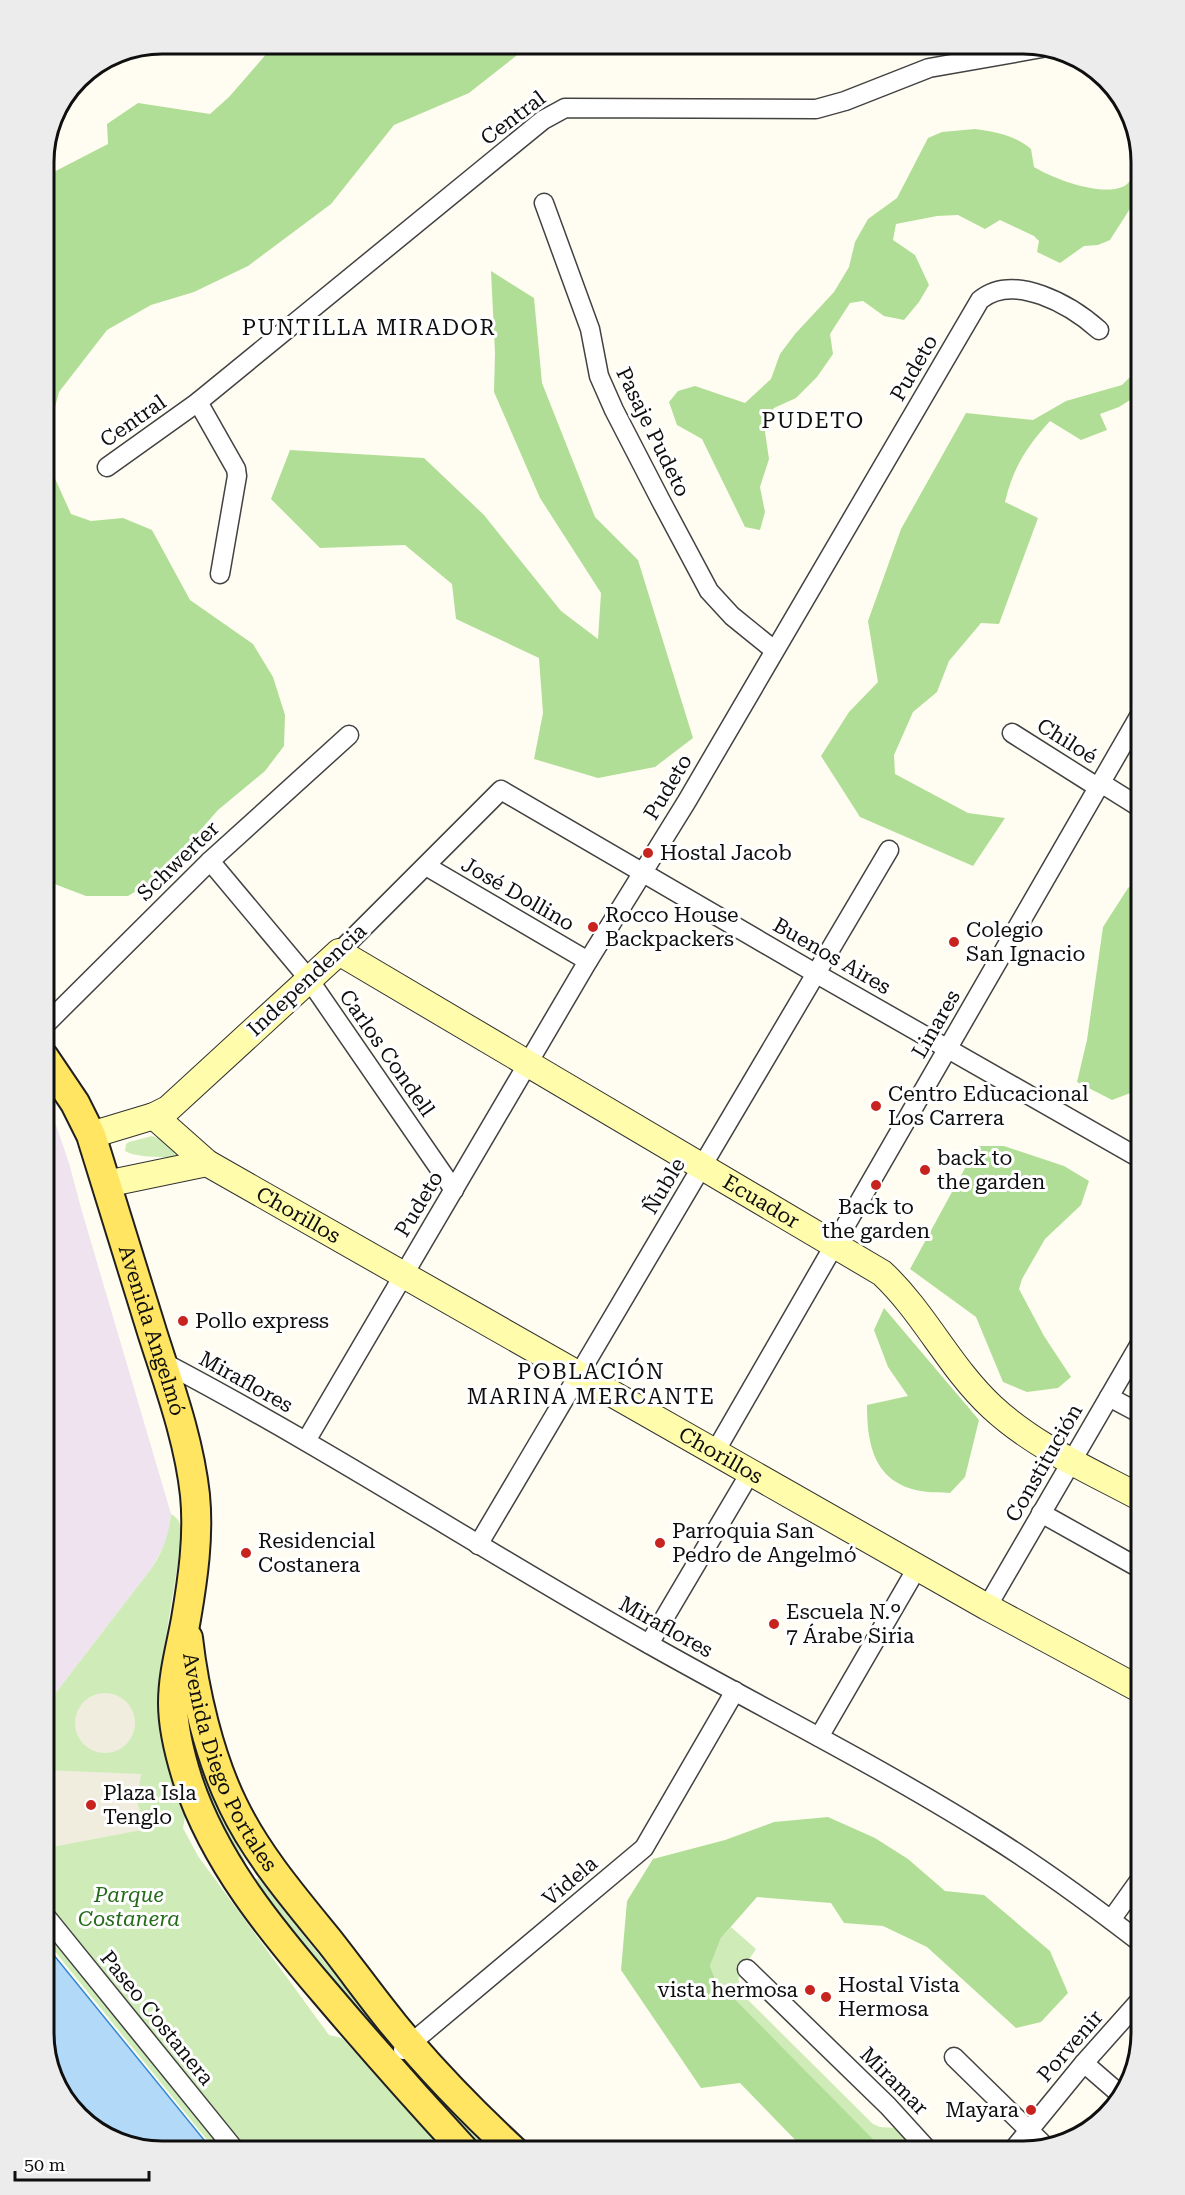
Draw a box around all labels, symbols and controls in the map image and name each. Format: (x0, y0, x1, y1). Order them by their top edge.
street label: Central (476, 86, 550, 150)
district label: PUNTILLA MIRADOR (242, 315, 496, 340)
street label: Pudeto (886, 331, 942, 405)
street label: Pasaje Pudeto (611, 363, 695, 501)
street label: Central (96, 390, 171, 452)
district label: PUDETO (761, 408, 865, 433)
street label: Chiloé (1033, 713, 1101, 769)
street label: Pudeto (639, 750, 697, 824)
street label: Schwerter (132, 816, 224, 906)
place label: Hostal Jacob (660, 841, 792, 865)
marker: Hostal Jacob (641, 846, 655, 860)
street label: José Dollino (457, 852, 579, 936)
place label: Rocco House Backpackers (605, 903, 739, 951)
street label: Buenos Aires (769, 913, 895, 999)
street label: Independencia (243, 918, 372, 1041)
place label: Colegio San Ignacio (966, 918, 1085, 966)
marker: Rocco House Backpackers (586, 920, 600, 934)
marker: Colegio San Ignacio (947, 935, 961, 949)
street label: Carlos Condell (334, 985, 440, 1121)
street label: Linares (907, 986, 965, 1062)
place label: Centro Educacional Los Carrera (888, 1082, 1089, 1130)
marker: Centro Educacional Los Carrera (869, 1099, 883, 1113)
place label: back to the garden (937, 1146, 1046, 1194)
street label: Ñuble (637, 1153, 690, 1218)
marker: back to the garden (918, 1163, 932, 1177)
street label: Pudeto (390, 1167, 448, 1241)
street label: Ecuador (719, 1170, 804, 1234)
marker: Back to the garden (869, 1178, 883, 1192)
street label: Chorillos (252, 1182, 345, 1248)
place label: Back to the garden (822, 1195, 931, 1243)
street label: Avenida Angelmó (114, 1242, 190, 1418)
place label: Pollo express (195, 1309, 329, 1333)
marker: Pollo express (176, 1314, 190, 1328)
street label: Miraflores (195, 1346, 297, 1418)
district label: POBLACIÓN MARINA MERCANTE (467, 1357, 715, 1409)
street label: Constitución (1001, 1399, 1088, 1526)
street label: Chorillos (675, 1422, 767, 1489)
place label: Parroquia San Pedro de Angelmó (672, 1519, 857, 1567)
place label: Residencial Costanera (258, 1529, 376, 1577)
marker: Parroquia San Pedro de Angelmó (653, 1536, 667, 1550)
marker: Residencial Costanera (239, 1546, 253, 1560)
street label: Miraflores (615, 1591, 717, 1663)
place label: Escuela N.º 7 Árabe Siria (786, 1600, 915, 1648)
marker: Escuela N.º 7 Árabe Siria (767, 1617, 781, 1631)
street label: Avenida Diego Portales (178, 1651, 282, 1876)
place label: Plaza Isla Tenglo (103, 1781, 197, 1829)
marker: Plaza Isla Tenglo (84, 1798, 98, 1812)
street label: Videla (538, 1851, 603, 1911)
park label: Parque Costanera (78, 1883, 180, 1931)
street label: Paseo Costanera (95, 1946, 219, 2091)
place label: Hostal Vista Hermosa (838, 1973, 960, 2021)
place label: vista hermosa (658, 1978, 799, 2002)
marker: vista hermosa (803, 1983, 817, 1997)
marker: Hostal Vista Hermosa (819, 1990, 833, 2004)
street label: Porvenir (1032, 2005, 1108, 2087)
street label: Miramar (855, 2042, 933, 2120)
place label: Mayara (945, 2098, 1020, 2122)
marker: Mayara (1024, 2103, 1038, 2117)
scale bar (15, 2144, 148, 2182)
text: 50 m (24, 2154, 65, 2175)

